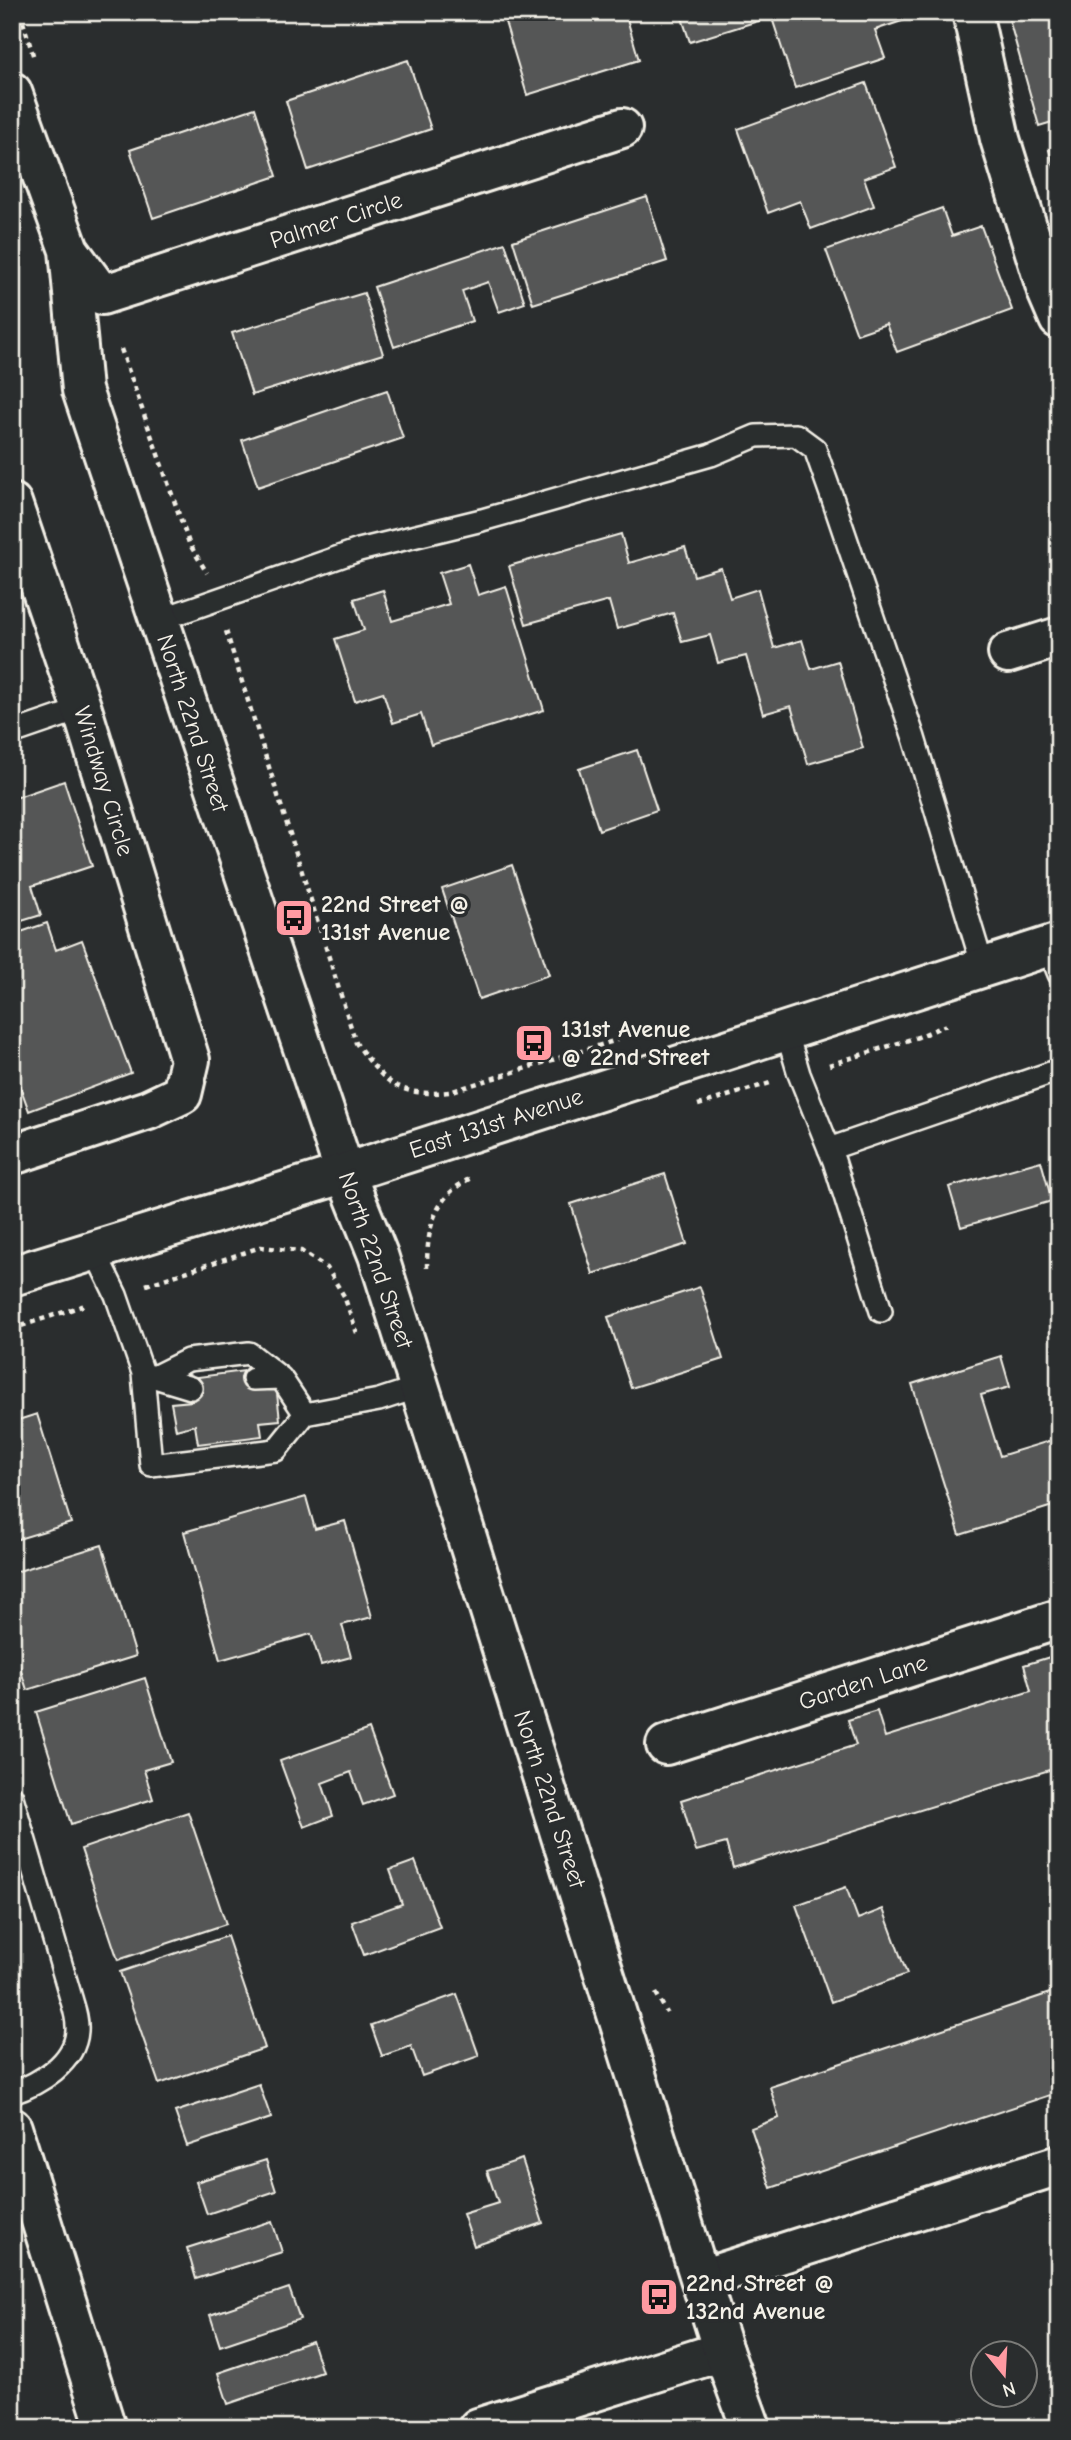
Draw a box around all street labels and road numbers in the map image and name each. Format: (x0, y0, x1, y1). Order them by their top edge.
street label: Palmer Circle (266, 185, 406, 255)
street label: North 22nd Street (151, 631, 235, 816)
street label: Windway Circle (68, 703, 140, 859)
street label: East 131st Avenue (406, 1082, 586, 1164)
street label: North 22nd Street (333, 1168, 420, 1353)
street label: Garden Lane (795, 1648, 931, 1716)
street label: North 22nd Street (508, 1707, 592, 1892)

